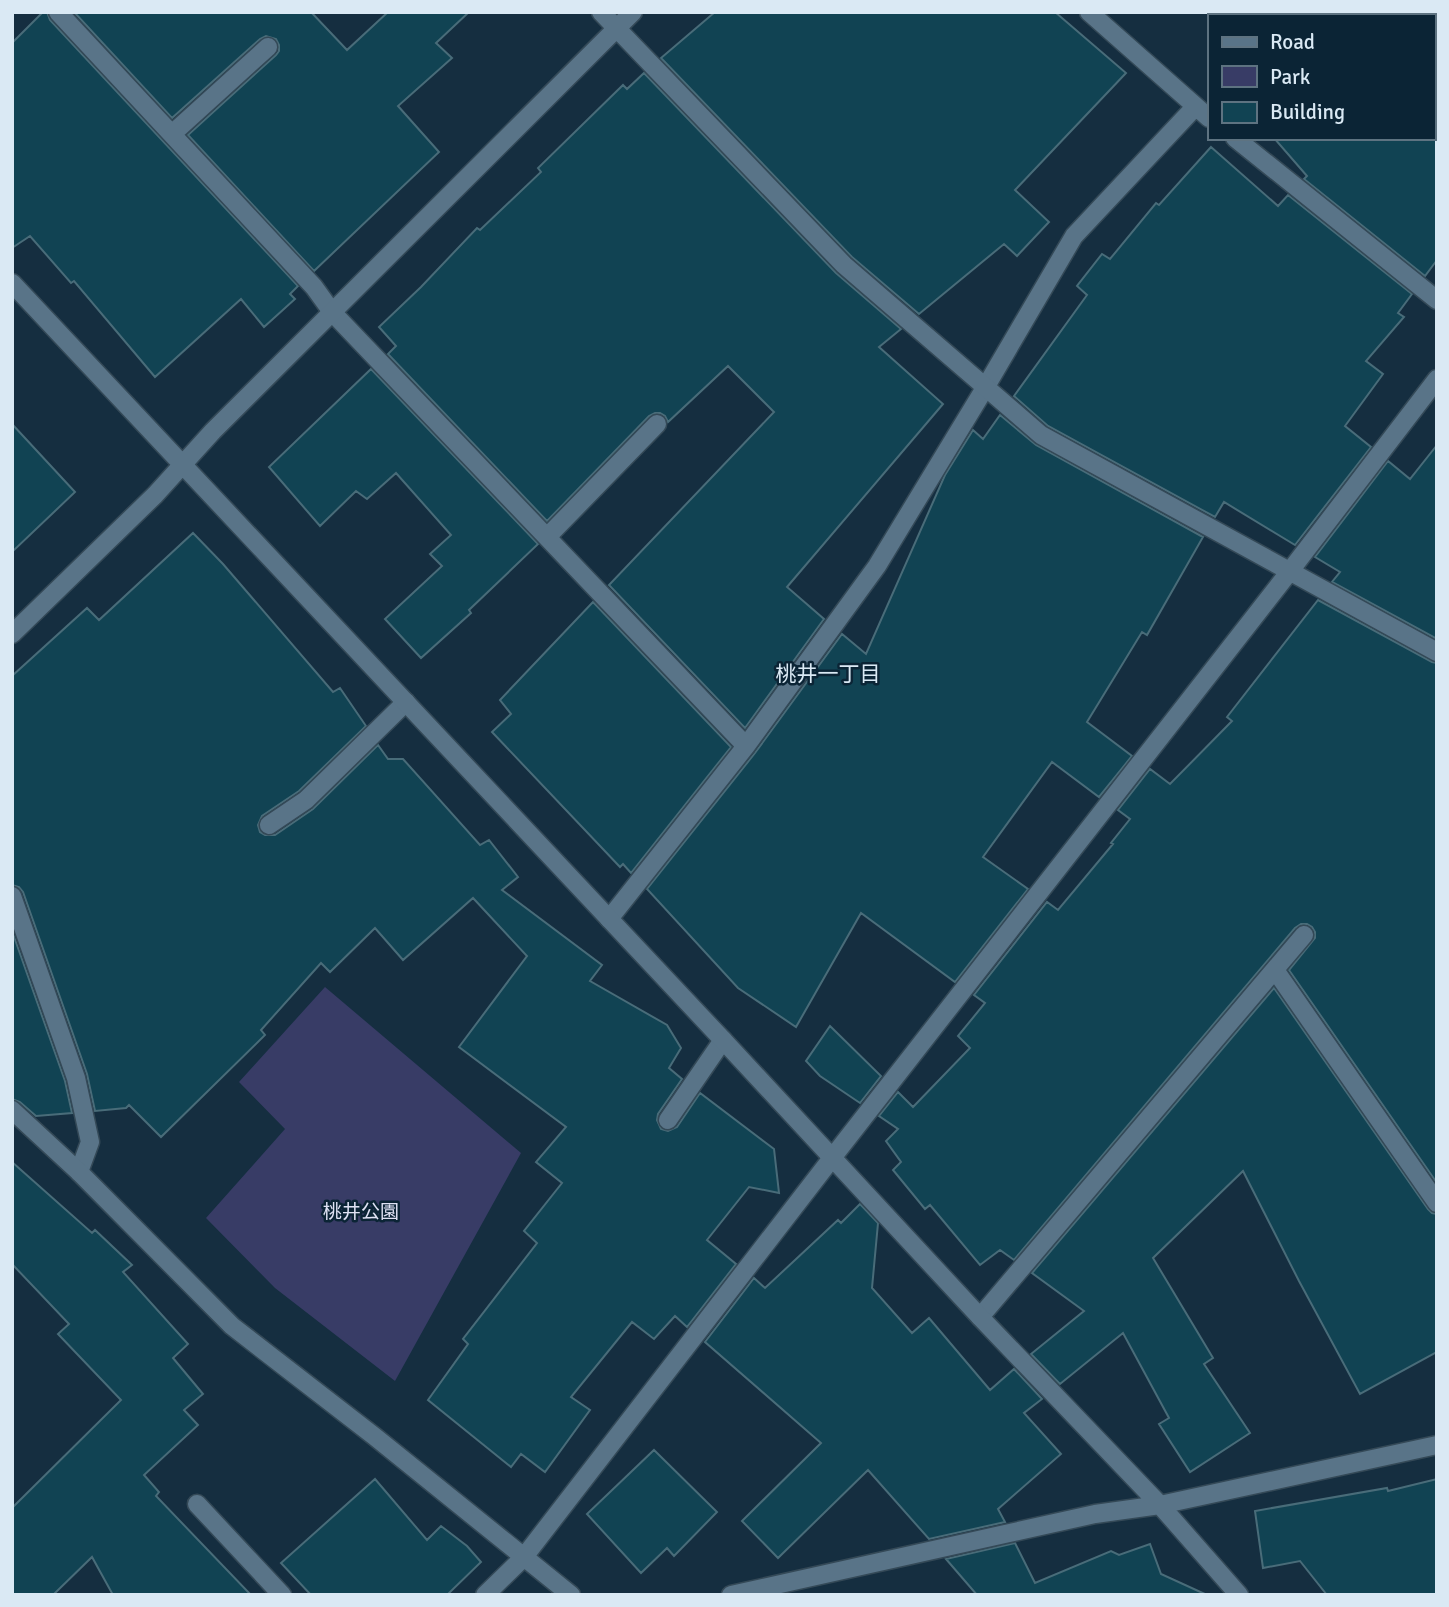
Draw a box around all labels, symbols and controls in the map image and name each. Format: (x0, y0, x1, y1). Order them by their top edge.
legend (1208, 14, 1435, 140)
text: Road (1270, 29, 1315, 55)
text: Park (1270, 64, 1311, 90)
text: Building (1270, 99, 1345, 125)
district label: 桃井一丁目 (776, 661, 881, 687)
park label: 桃井公園 (323, 1200, 399, 1224)

